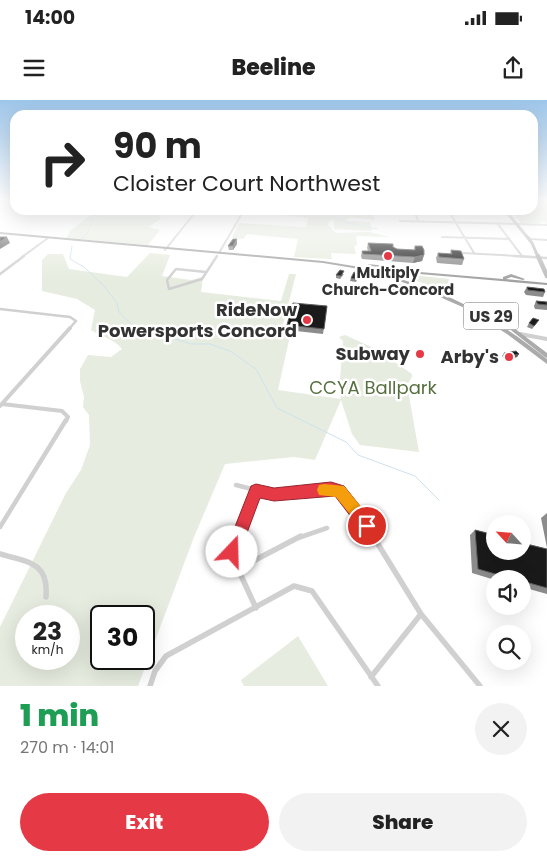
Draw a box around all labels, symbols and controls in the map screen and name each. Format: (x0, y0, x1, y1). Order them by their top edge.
text: 14:00 (25, 4, 75, 31)
text: Beeline (231, 52, 316, 83)
icon: menu (20, 54, 48, 82)
icon: share (499, 54, 527, 82)
text: 90 m (113, 121, 202, 170)
icon: right (30, 130, 95, 195)
text: Cloister Court Northwest (113, 168, 380, 199)
marker: Multiply Church-Concord (382, 250, 394, 262)
place label: Multiply Church-Concord (322, 262, 454, 300)
place label: RideNow Powersports Concord (98, 297, 297, 343)
road number: US 29 (464, 302, 518, 330)
marker: RideNow Powersports Concord (301, 314, 313, 326)
place label: Subway (335, 341, 411, 366)
place label: Arby's (440, 344, 499, 369)
marker: Subway (414, 348, 426, 360)
marker: Arby's (503, 351, 515, 363)
park label: CCYA Ballpark (309, 375, 438, 400)
pin (346, 505, 388, 547)
icon: arrive (353, 512, 381, 540)
north arrow (486, 515, 531, 560)
map controls (486, 515, 531, 670)
position arrow (205, 525, 257, 577)
button: sound (486, 570, 531, 615)
speed limit sign: 30 (90, 605, 155, 670)
text: 23 (33, 614, 62, 649)
button: search (486, 625, 531, 670)
text: km/h (32, 641, 63, 658)
text: 1 min (20, 694, 99, 737)
button: close (475, 703, 527, 755)
text: 270 m · 14:01 (20, 736, 114, 759)
button: Exit (20, 793, 269, 851)
button: Share (279, 793, 527, 851)

